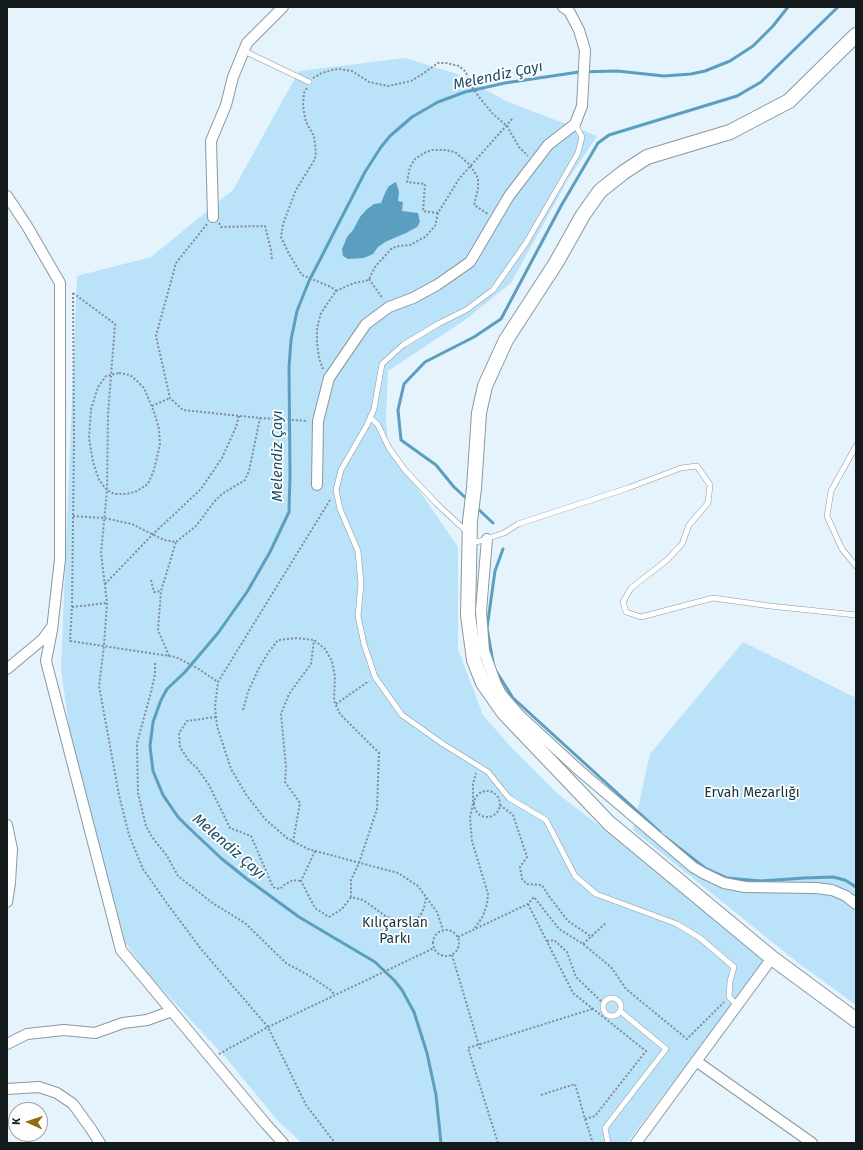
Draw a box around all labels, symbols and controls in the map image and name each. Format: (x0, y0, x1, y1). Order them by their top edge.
water label: Melendiz Çayı (451, 58, 545, 94)
water label: Melendiz Çayı (269, 410, 287, 502)
park label: Ervah Mezarlığı (704, 785, 800, 801)
water label: Melendiz Çayı (189, 810, 269, 884)
park label: Kılıçarslan Parkı (362, 915, 428, 948)
north arrow (8, 1102, 48, 1142)
text: K (10, 1118, 23, 1125)

